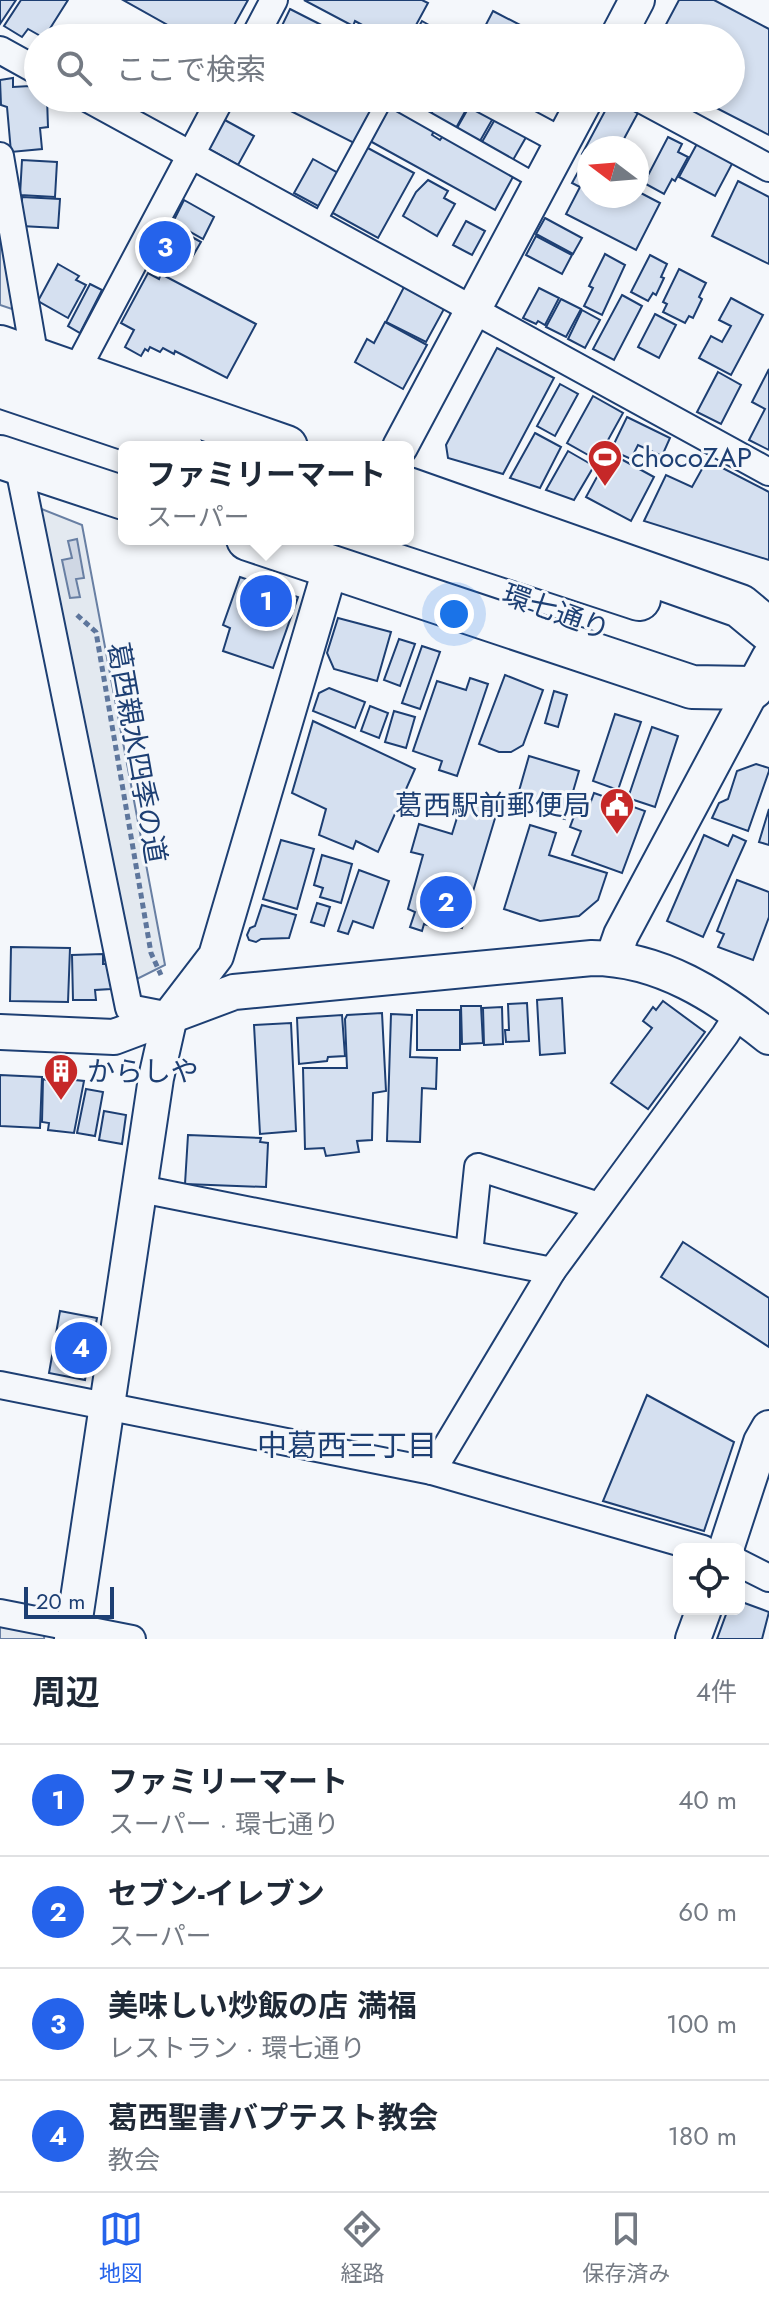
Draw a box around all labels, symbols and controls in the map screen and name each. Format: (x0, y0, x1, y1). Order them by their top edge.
search box (24, 24, 745, 112)
icon: search (52, 46, 96, 90)
text: ここで検索 (116, 48, 266, 91)
north arrow (577, 136, 649, 208)
pin: 3 (139, 217, 191, 277)
place label: chocoZAP (631, 437, 752, 478)
sports icon: chocoZAP (586, 438, 624, 488)
popup (118, 441, 414, 545)
text: ファミリーマート (146, 453, 386, 496)
text: スーパー (146, 498, 250, 536)
pin: 1 (240, 571, 292, 631)
street label: 環七通り (496, 574, 616, 650)
your location (434, 594, 474, 634)
street label: 葛西親水四季の道 (97, 639, 177, 867)
place label: 葛西駅前郵便局 (395, 785, 591, 826)
public building icon: 葛西駅前郵便局 (598, 786, 636, 836)
pin: 2 (420, 872, 472, 932)
place label: からしや (87, 1051, 199, 1092)
building icon: からしや (42, 1052, 80, 1102)
pin: 4 (55, 1318, 107, 1378)
district label: 中葛西三丁目 (257, 1424, 437, 1467)
map controls (673, 1543, 745, 1615)
button: locate (673, 1543, 745, 1615)
scale bar (24, 1583, 114, 1619)
text: 20 m (36, 1585, 85, 1617)
text: 周辺 (32, 1668, 100, 1717)
text: 4件 (696, 1673, 737, 1711)
text: ファミリーマート (108, 1760, 348, 1803)
text: 1 (51, 1781, 65, 1819)
text: 40 m (678, 1781, 737, 1819)
text: スーパー · 環七通り (108, 1805, 339, 1843)
text: セブン-イレブン (108, 1872, 325, 1915)
text: 2 (49, 1893, 67, 1931)
text: 60 m (678, 1893, 737, 1931)
text: スーパー (108, 1917, 212, 1955)
text: 美味しい炒飯の店 満福 (108, 1984, 417, 2027)
text: 3 (50, 2005, 66, 2043)
text: 100 m (666, 2005, 737, 2043)
text: レストラン · 環七通り (108, 2029, 365, 2067)
text: 葛西聖書バプテスト教会 (108, 2096, 438, 2139)
text: 4 (49, 2117, 67, 2155)
text: 180 m (667, 2117, 737, 2155)
text: 教会 (108, 2141, 160, 2179)
tab: 地図 (99, 2207, 143, 2289)
tab: 経路 (340, 2207, 384, 2289)
tab: 保存済み (582, 2207, 670, 2289)

